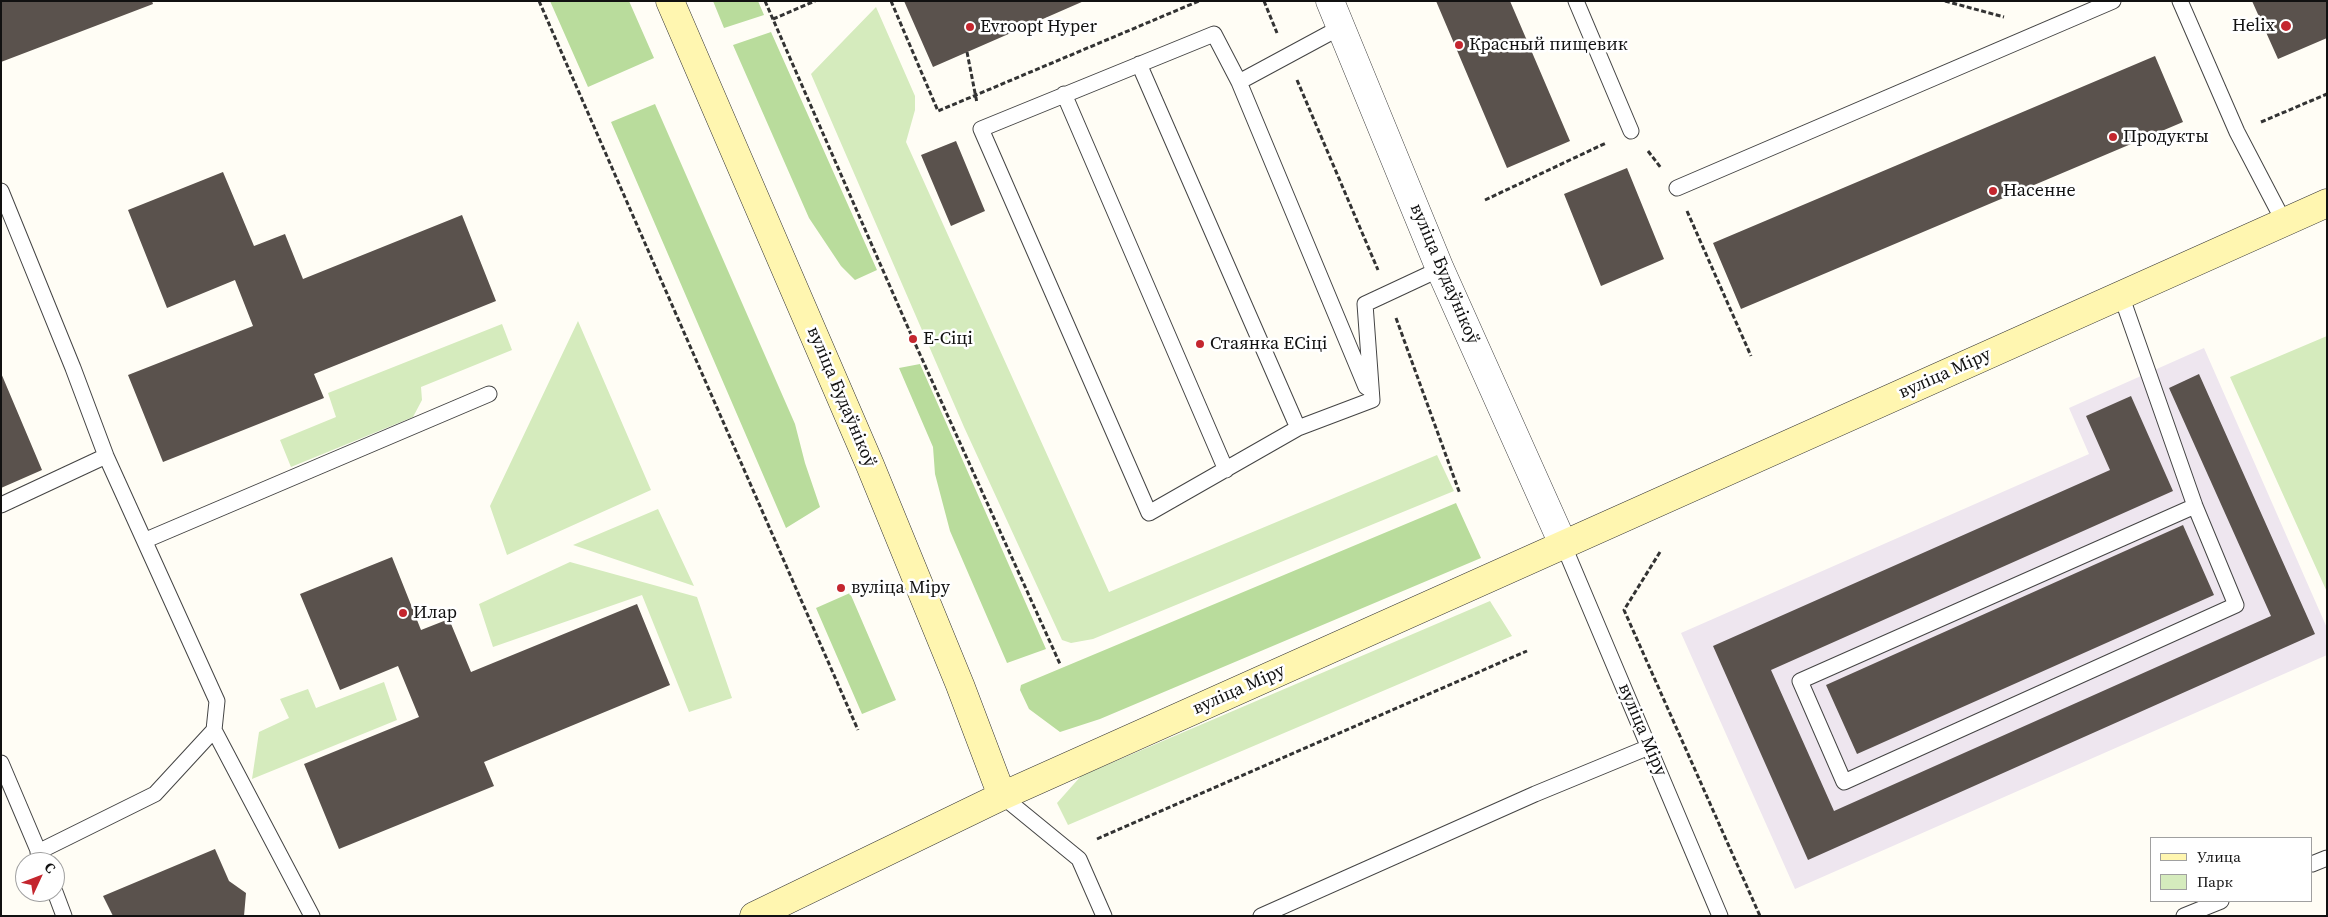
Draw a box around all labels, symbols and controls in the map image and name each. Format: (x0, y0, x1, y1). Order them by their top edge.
place label: Helix (2232, 15, 2275, 37)
place label: Evroopt Hyper (980, 16, 1097, 38)
marker: Helix (2279, 19, 2293, 33)
marker: Evroopt Hyper (964, 21, 976, 33)
place label: Красный пищевик (1469, 34, 1628, 56)
marker: Красный пищевик (1453, 39, 1465, 51)
place label: Продукты (2123, 126, 2209, 148)
marker: Продукты (2107, 131, 2119, 143)
place label: Насенне (2003, 180, 2076, 202)
marker: Насенне (1987, 185, 1999, 197)
street label: вуліца Будаўнікоў (1405, 200, 1483, 348)
street label: вуліца Будаўнікоў (802, 323, 880, 471)
place label: Е-Сіці (923, 328, 973, 350)
marker: Е-Сіці (907, 333, 919, 345)
place label: Стаянка ЕСіці (1210, 333, 1327, 355)
marker: Стаянка ЕСіці (1194, 338, 1206, 350)
street label: вуліца Міру (1895, 344, 1995, 404)
place label: вуліца Міру (851, 577, 950, 599)
marker: вуліца Міру (835, 582, 847, 594)
place label: Илар (413, 602, 457, 624)
marker: Илар (397, 607, 409, 619)
street label: вуліца Міру (1189, 660, 1289, 720)
street label: вуліца Міру (1613, 680, 1671, 780)
legend (2150, 837, 2313, 902)
text: Улица (2197, 846, 2241, 867)
north arrow (15, 852, 65, 902)
text: С (40, 857, 61, 877)
text: Парк (2197, 871, 2233, 892)

